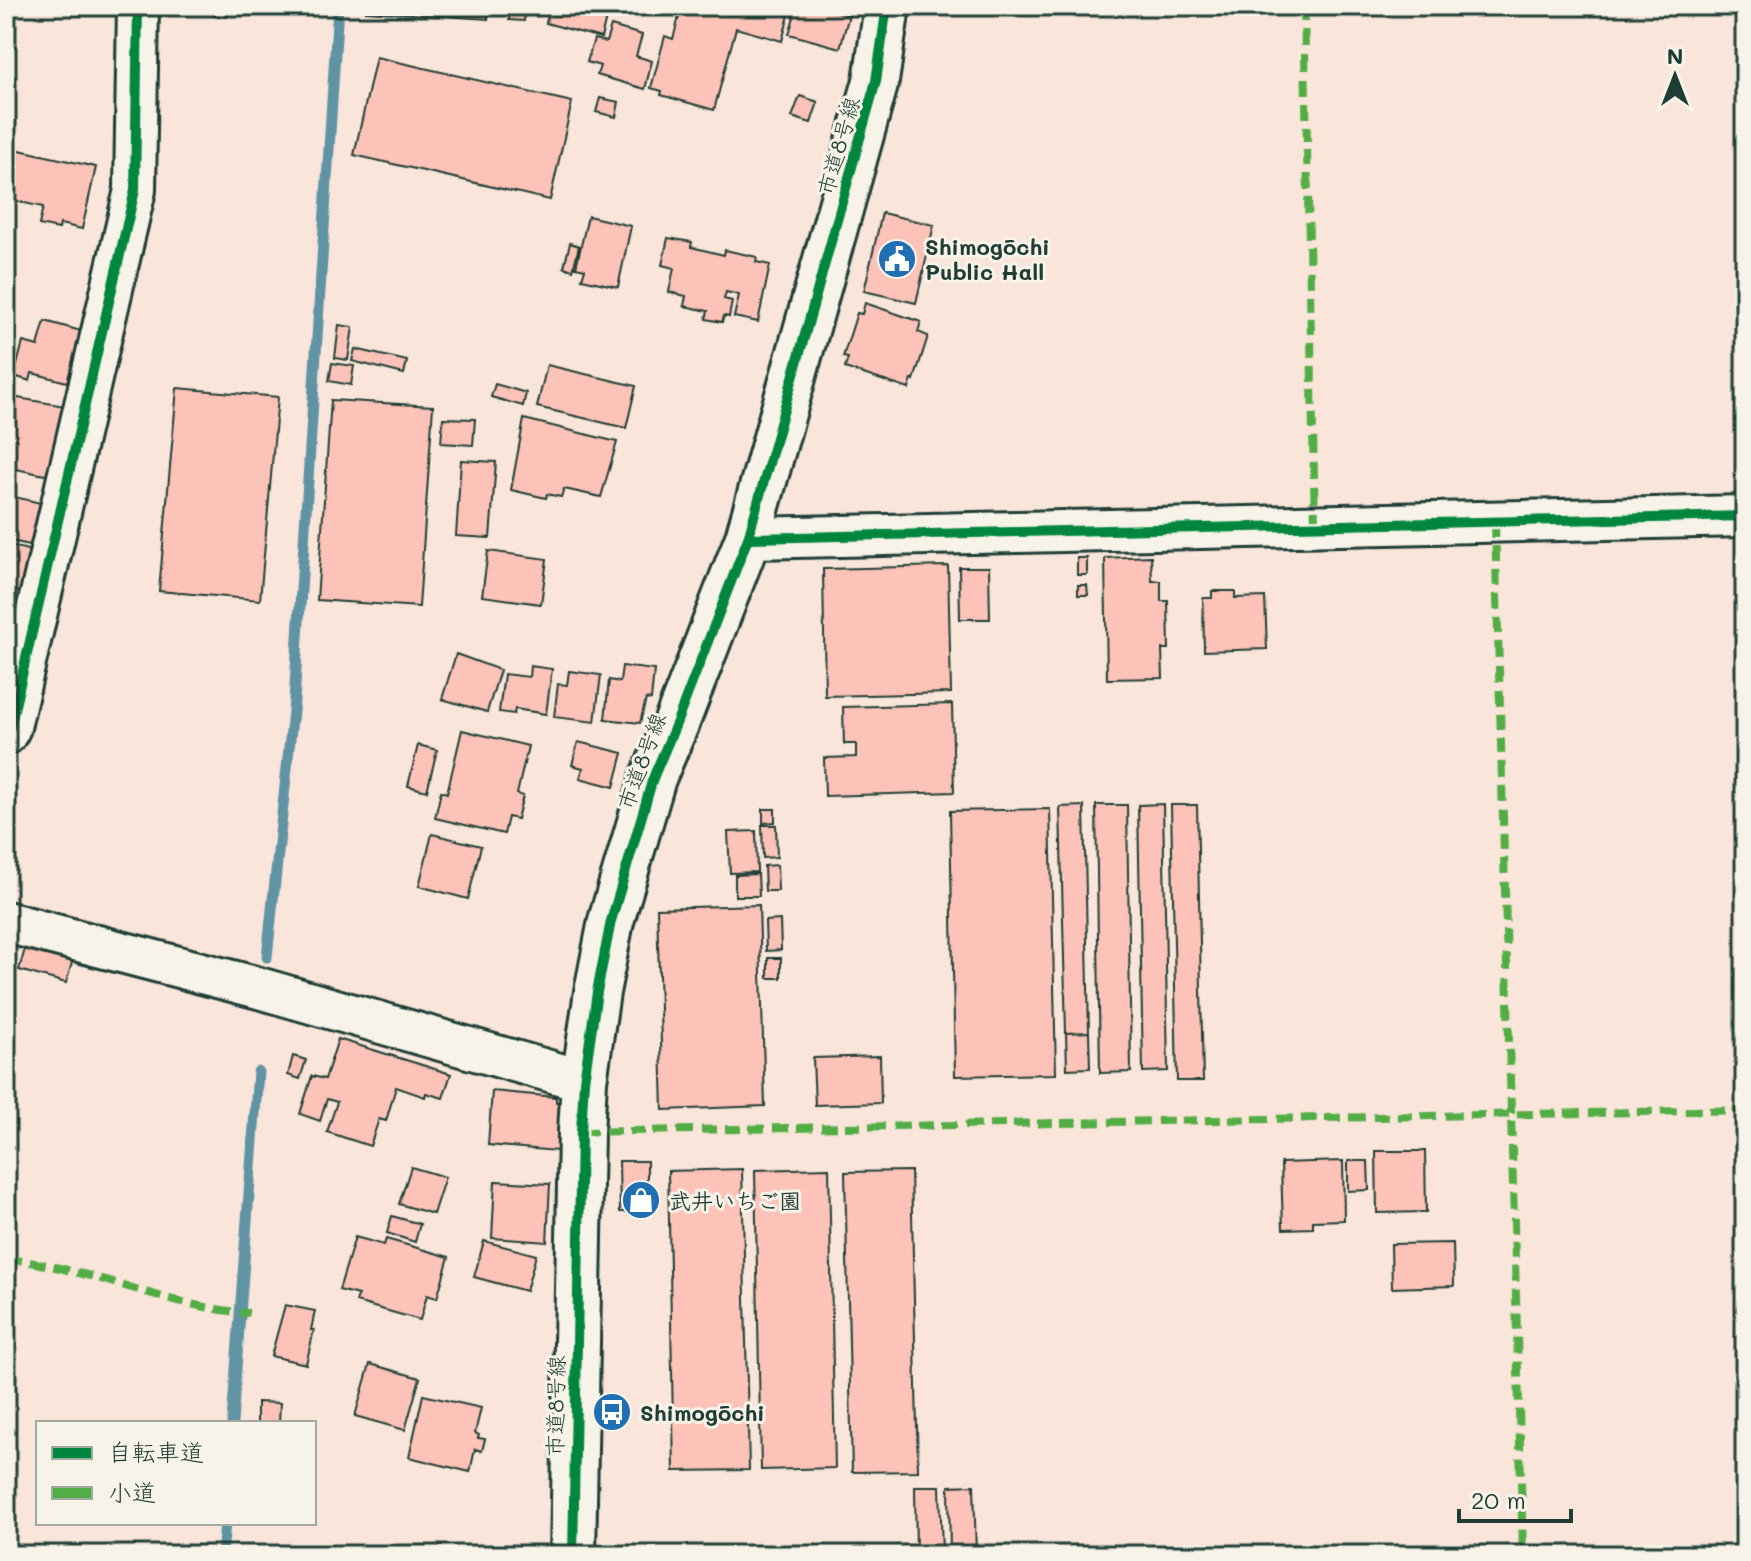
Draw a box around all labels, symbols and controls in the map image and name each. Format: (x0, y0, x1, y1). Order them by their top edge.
north arrow (1635, 36, 1715, 116)
text: N (1667, 41, 1683, 70)
street label: 市道8号線 (810, 93, 866, 199)
place label: Shimogōchi Public Hall (925, 232, 1050, 286)
public building icon: Shimogōchi Public Hall (876, 238, 918, 280)
street label: 市道8号線 (610, 708, 672, 814)
shop icon: 武井いちご園 (620, 1179, 662, 1221)
place label: 武井いちご園 (669, 1186, 801, 1215)
street label: 市道8号線 (540, 1355, 570, 1457)
bus stop icon: Shimogōchi (591, 1391, 633, 1433)
place label: Shimogōchi (640, 1398, 765, 1427)
legend (36, 1421, 316, 1525)
text: 自転車道 (108, 1436, 204, 1467)
scale bar (1459, 1473, 1571, 1523)
text: 小道 (108, 1476, 156, 1507)
text: 20 m (1471, 1484, 1526, 1515)

